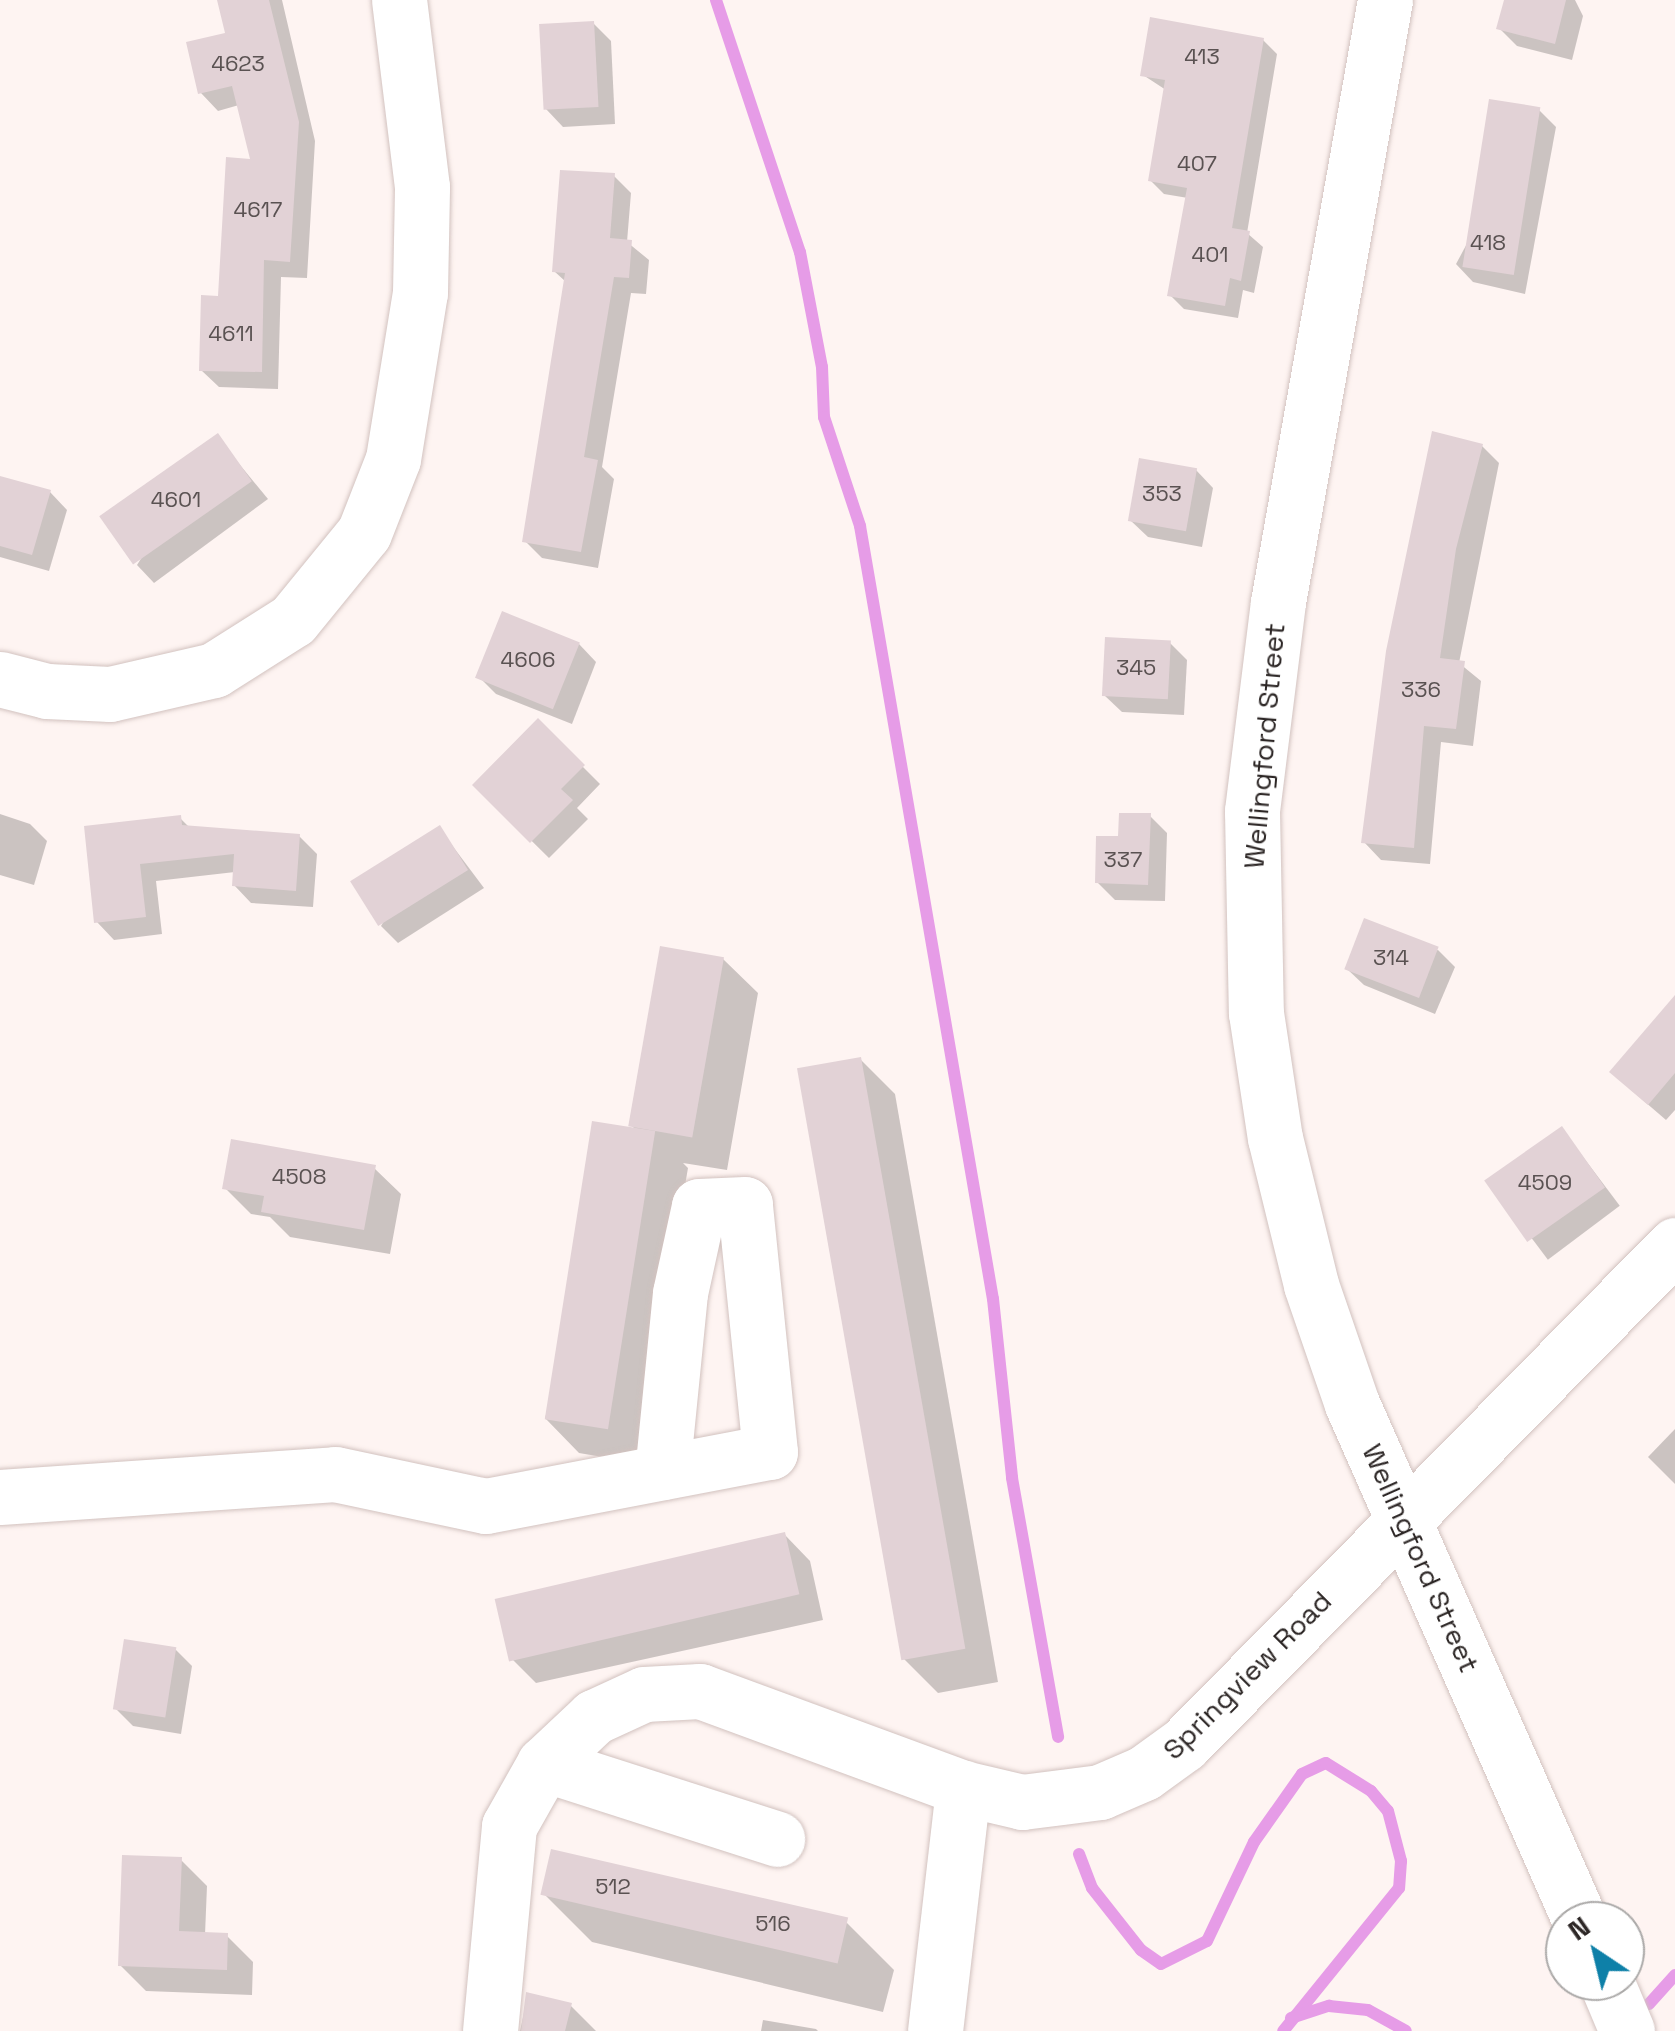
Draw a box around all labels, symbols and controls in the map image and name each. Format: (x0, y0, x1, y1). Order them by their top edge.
house number: 413 (1184, 44, 1220, 70)
house number: 4623 (211, 51, 265, 77)
house number: 407 (1177, 151, 1217, 177)
house number: 4617 (234, 197, 282, 223)
house number: 418 (1470, 230, 1506, 256)
house number: 401 (1191, 242, 1229, 268)
house number: 4611 (208, 321, 254, 347)
house number: 353 (1142, 481, 1182, 507)
house number: 4601 (151, 487, 201, 513)
street label: Wellingford Street (1237, 622, 1291, 870)
house number: 4606 (501, 647, 555, 673)
house number: 345 (1116, 655, 1156, 681)
house number: 336 (1401, 677, 1441, 703)
house number: 337 (1104, 847, 1142, 873)
house number: 314 (1373, 945, 1409, 971)
house number: 4508 (272, 1164, 326, 1190)
house number: 4509 (1518, 1170, 1572, 1196)
street label: Wellingford Street (1356, 1439, 1486, 1677)
street label: Springview Road (1156, 1584, 1338, 1766)
house number: 512 (595, 1874, 631, 1900)
north arrow (1545, 1901, 1645, 2001)
text: N (1561, 1908, 1597, 1948)
house number: 516 (755, 1911, 791, 1937)

